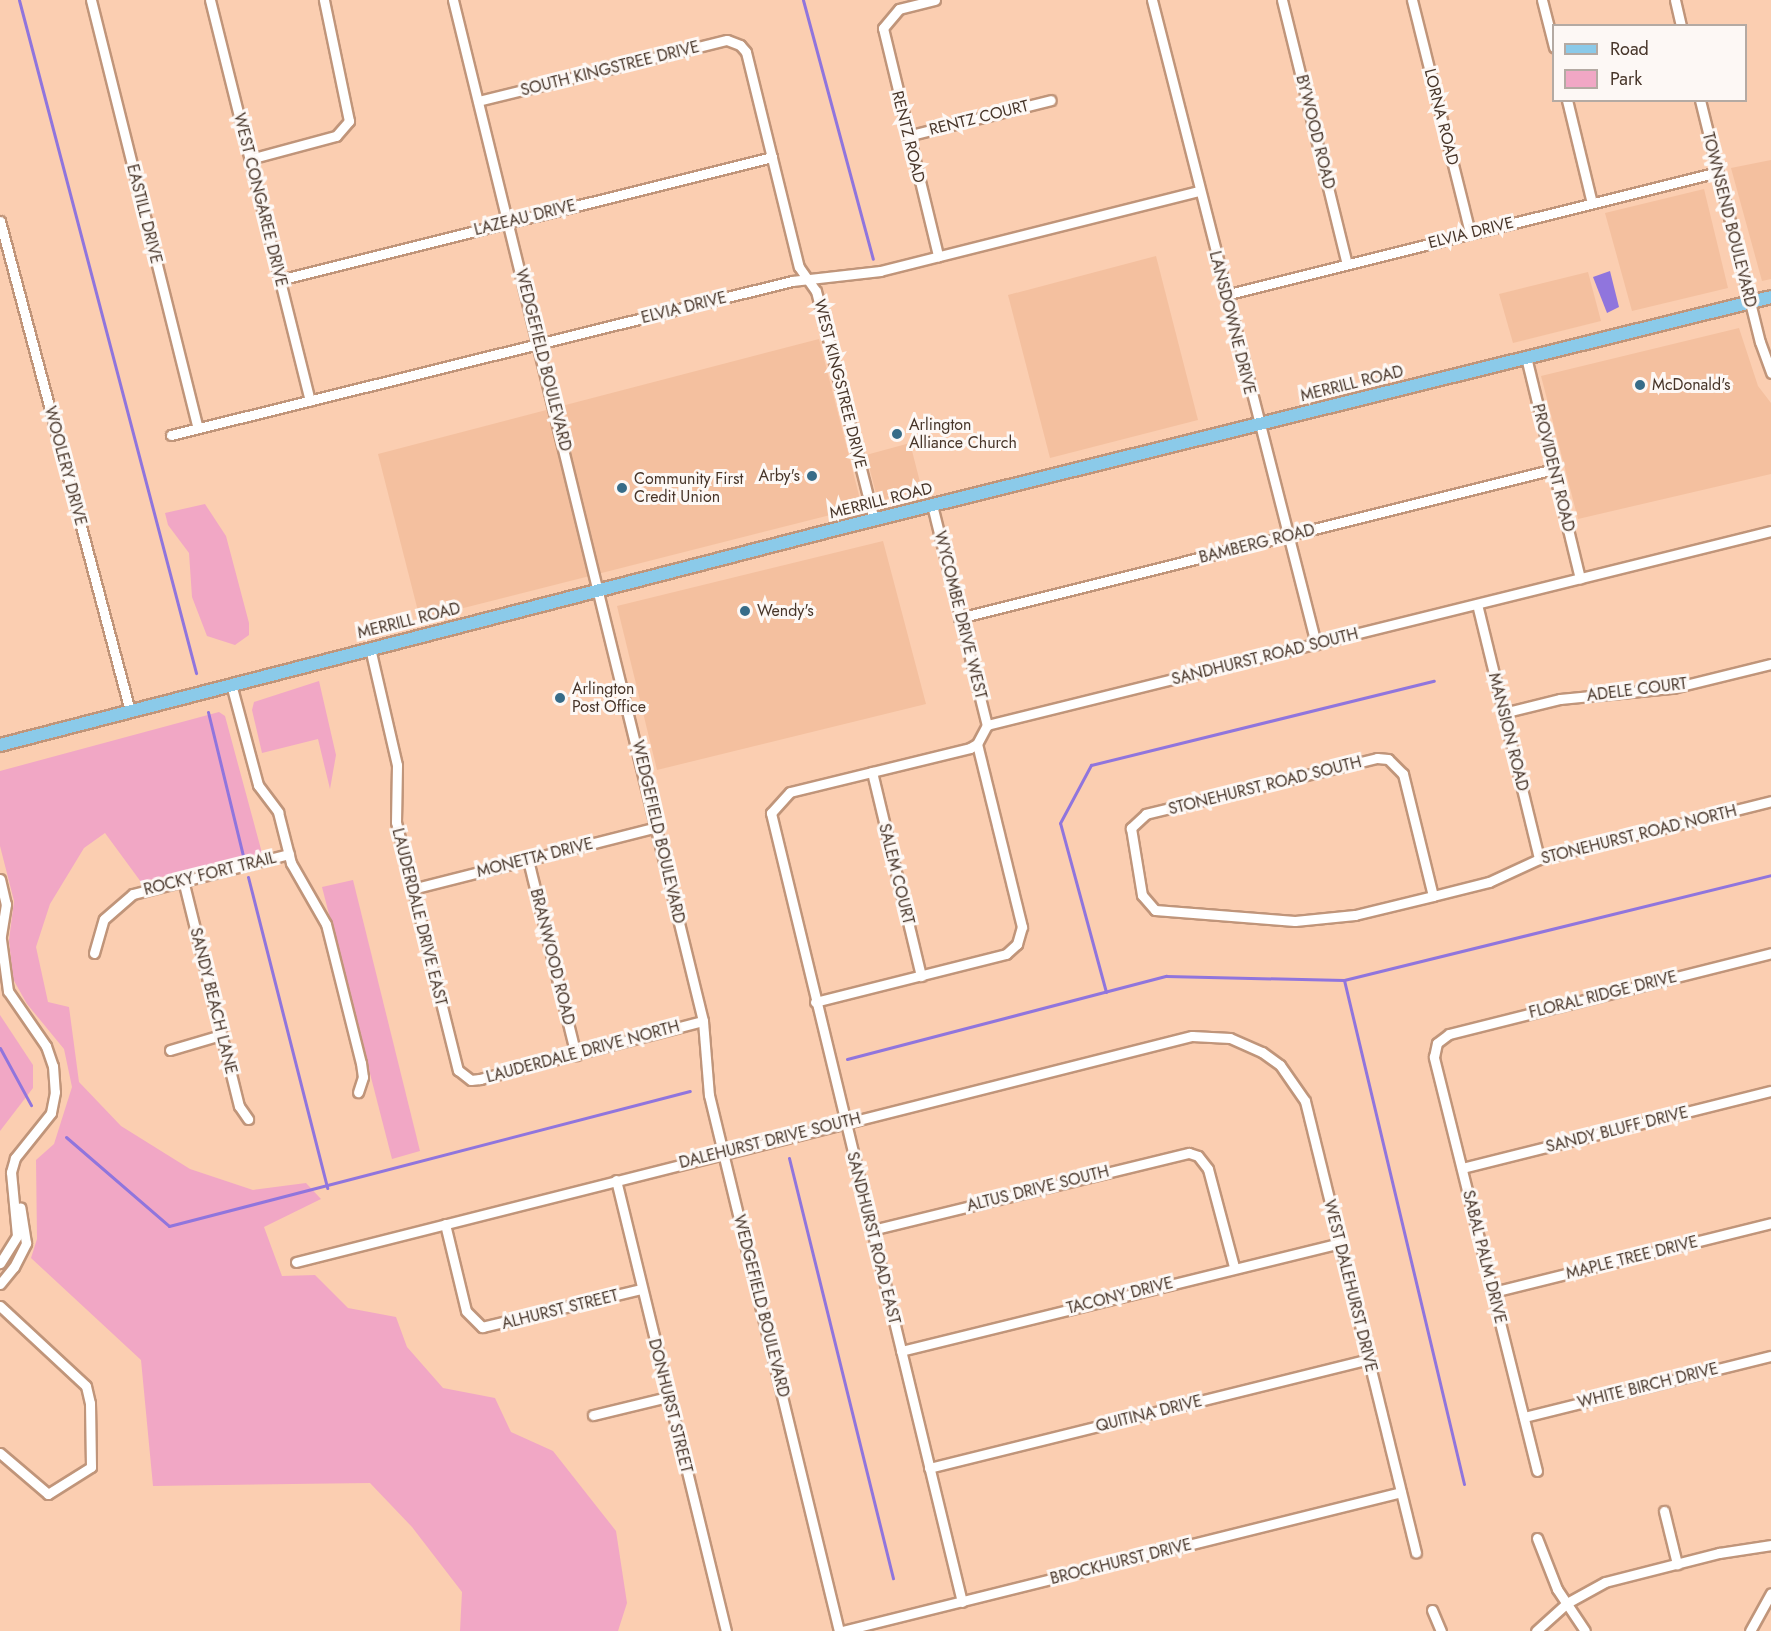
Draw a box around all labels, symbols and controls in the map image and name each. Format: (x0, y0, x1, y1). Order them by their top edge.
legend (1552, 24, 1747, 102)
text: Road (1610, 36, 1649, 62)
street label: SOUTH KINGSTREE DRIVE (519, 37, 701, 101)
text: Park (1610, 66, 1642, 92)
street label: LORNA ROAD (1420, 67, 1462, 167)
street label: BYWOOD ROAD (1292, 73, 1338, 191)
street label: RENTZ ROAD (887, 89, 929, 185)
street label: RENTZ COURT (927, 96, 1031, 140)
street label: WEST CONGAREE DRIVE (229, 111, 291, 289)
street label: TOWNSEND BOULEVARD (1698, 131, 1760, 309)
street label: EASTILL DRIVE (122, 162, 166, 266)
street label: LAZEAU DRIVE (472, 196, 578, 240)
street label: ELVIA DRIVE (1426, 213, 1516, 253)
street label: LANSDOWNE DRIVE (1205, 249, 1259, 397)
street label: WEDGEFIELD BOULEVARD (511, 267, 575, 453)
street label: ELVIA DRIVE (639, 288, 729, 328)
street label: WEST KINGSTREE DRIVE (810, 297, 870, 471)
street label: MERRILL ROAD (1299, 362, 1405, 406)
place label: McDonald's (1652, 375, 1731, 395)
marker: McDonald's (1633, 378, 1647, 392)
street label: PROVIDENT ROAD (1528, 402, 1578, 534)
street label: WOOLERY DRIVE (40, 404, 90, 528)
place label: Arlington Alliance Church (909, 415, 1017, 453)
marker: Arlington Alliance Church (890, 427, 904, 441)
place label: Arby's (759, 466, 800, 486)
place label: Community First Credit Union (634, 469, 743, 507)
marker: Arby's (805, 469, 819, 483)
street label: MERRILL ROAD (828, 479, 934, 523)
marker: Community First Credit Union (615, 481, 629, 495)
street label: BAMBERG ROAD (1197, 520, 1317, 568)
street label: WYCOMBE DRIVE WEST (930, 529, 990, 701)
street label: MERRILL ROAD (356, 599, 462, 643)
place label: Wendy's (757, 601, 814, 621)
marker: Wendy's (738, 604, 752, 618)
street label: SANDHURST ROAD SOUTH (1170, 624, 1360, 690)
street label: MANSION ROAD (1484, 671, 1532, 793)
street label: ADELE COURT (1586, 674, 1688, 706)
place label: Arlington Post Office (572, 679, 646, 717)
marker: Arlington Post Office (553, 691, 567, 705)
street label: WEDGEFIELD BOULEVARD (628, 739, 688, 925)
street label: STONEHURST ROAD SOUTH (1166, 753, 1364, 819)
street label: STONEHURST ROAD NORTH (1539, 801, 1739, 869)
street label: SALEM COURT (874, 822, 918, 926)
street label: LAUDERDALE DRIVE EAST (388, 826, 450, 1008)
street label: MONETTA DRIVE (475, 834, 595, 882)
street label: ROCKY FORT TRAIL (142, 848, 278, 900)
street label: BRANWOOD ROAD (526, 887, 578, 1027)
street label: SANDY BEACH LANE (185, 926, 241, 1076)
street label: FLORAL RIDGE DRIVE (1527, 967, 1679, 1023)
street label: LAUDERDALE DRIVE NORTH (484, 1017, 682, 1087)
street label: SANDY BLUFF DRIVE (1544, 1103, 1690, 1157)
street label: DALEHURST DRIVE SOUTH (677, 1109, 863, 1173)
street label: SANDHURST ROAD EAST (842, 1150, 904, 1326)
street label: ALTUS DRIVE SOUTH (965, 1162, 1111, 1216)
street label: SABAL PALM DRIVE (1458, 1188, 1510, 1326)
street label: WEST DALEHURST DRIVE (1319, 1198, 1381, 1374)
street label: WEDGEFIELD BOULEVARD (729, 1213, 793, 1399)
street label: MAPLE TREE DRIVE (1564, 1232, 1700, 1284)
street label: TACONY DRIVE (1065, 1274, 1175, 1318)
street label: ALHURST STREET (500, 1286, 620, 1334)
street label: DONHURST STREET (644, 1337, 696, 1475)
street label: WHITE BIRCH DRIVE (1576, 1359, 1720, 1413)
street label: QUITINA DRIVE (1094, 1392, 1204, 1436)
street label: BROCKHURST DRIVE (1048, 1535, 1194, 1589)

